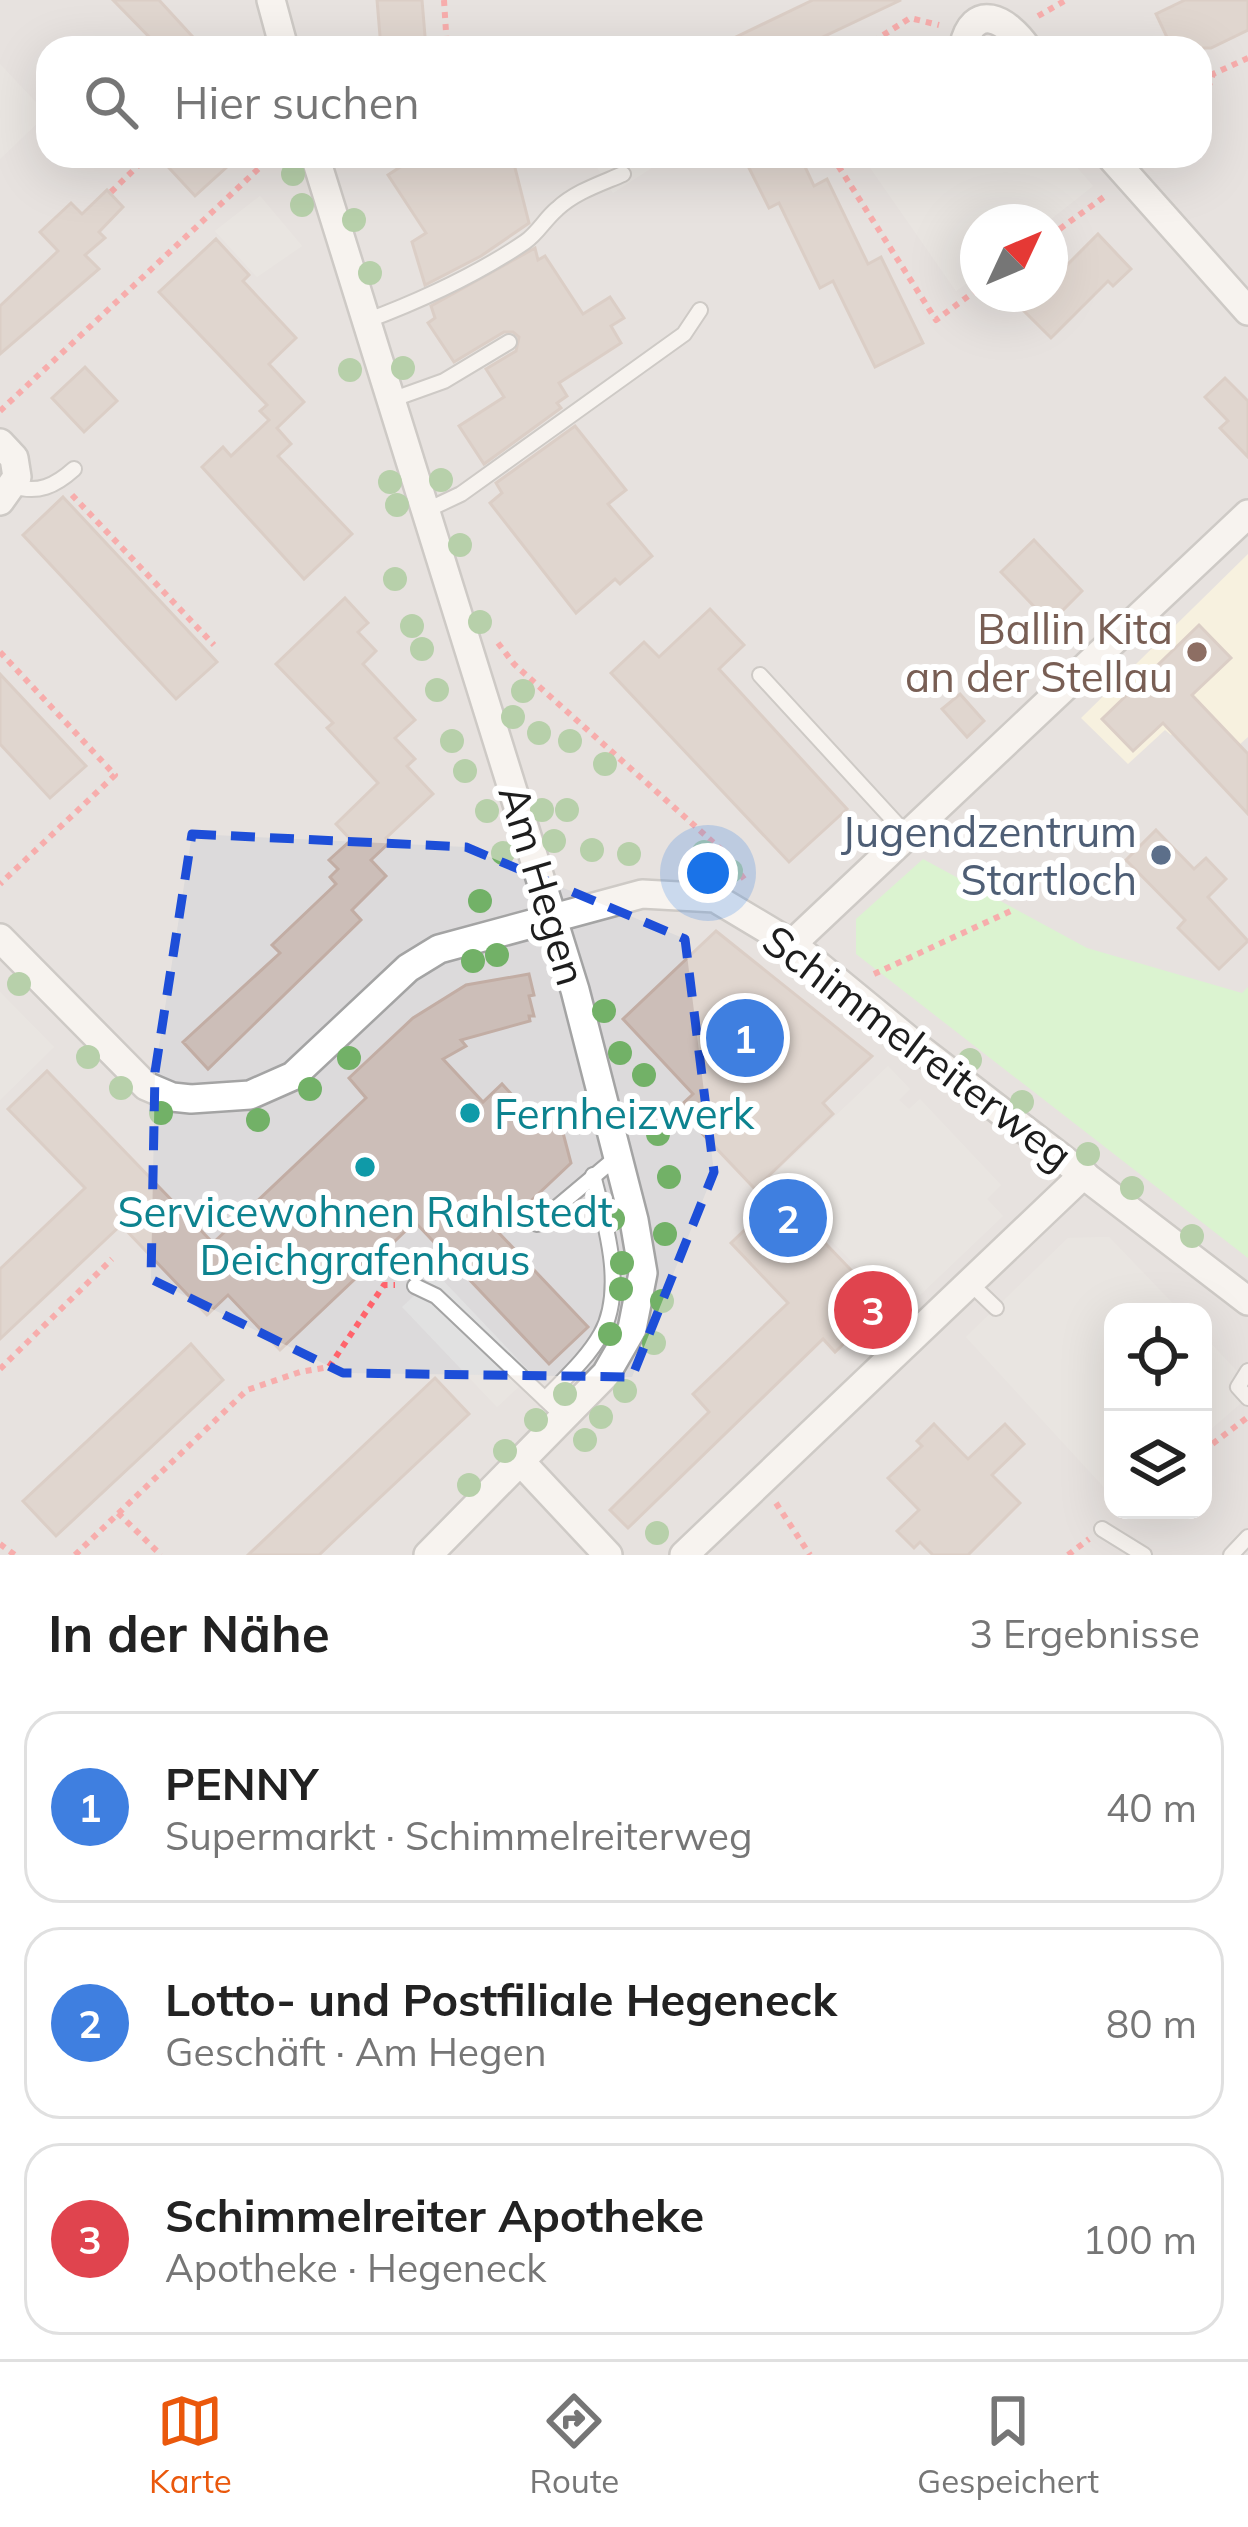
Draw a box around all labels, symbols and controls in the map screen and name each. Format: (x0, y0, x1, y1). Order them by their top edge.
search box (36, 36, 1212, 168)
icon: search (78, 69, 144, 135)
text: Hier suchen (174, 74, 420, 130)
north arrow (960, 204, 1068, 312)
place label: Ballin Kita an der Stellau (905, 602, 1173, 703)
marker: Ballin Kita an der Stellau (1184, 639, 1210, 665)
street label: Am Hegen (487, 779, 599, 991)
place label: Jugendzentrum Startloch (841, 805, 1137, 906)
marker: Jugendzentrum Startloch (1148, 842, 1174, 868)
your location (678, 843, 738, 903)
street label: Schimmelreiterweg (753, 913, 1083, 1181)
pin: 1 (706, 993, 784, 1083)
place label: Fernheizwerk (494, 1087, 755, 1140)
marker: Fernheizwerk (457, 1100, 483, 1126)
marker: Servicewohnen Rahlstedt Deichgrafenhaus (352, 1154, 378, 1180)
pin: 2 (749, 1173, 827, 1263)
place label: Servicewohnen Rahlstedt Deichgrafenhaus (117, 1185, 613, 1286)
pin: 3 (834, 1265, 912, 1355)
map controls (1104, 1303, 1212, 1519)
button: locate (1104, 1303, 1212, 1411)
button: layers (1104, 1411, 1212, 1519)
text: In der Nähe (48, 1601, 330, 1665)
text: 3 Ergebnisse (969, 1609, 1200, 1658)
text: PENNY (165, 1755, 318, 1811)
text: 1 (78, 1783, 102, 1832)
text: 40 m (1106, 1783, 1197, 1832)
text: Supermarkt · Schimmelreiterweg (165, 1811, 752, 1860)
text: Lotto- und Postfiliale Hegeneck (165, 1971, 837, 2027)
text: 2 (78, 1999, 102, 2048)
text: 80 m (1106, 1999, 1197, 2048)
text: Geschäft · Am Hegen (165, 2027, 547, 2076)
text: Schimmelreiter Apotheke (165, 2187, 704, 2243)
text: 3 (78, 2215, 102, 2264)
text: 100 m (1082, 2215, 1197, 2264)
text: Apotheke · Hegeneck (165, 2243, 546, 2292)
tab: Karte (149, 2388, 232, 2501)
tab: Route (530, 2388, 619, 2501)
tab: Gespeichert (917, 2388, 1099, 2501)

